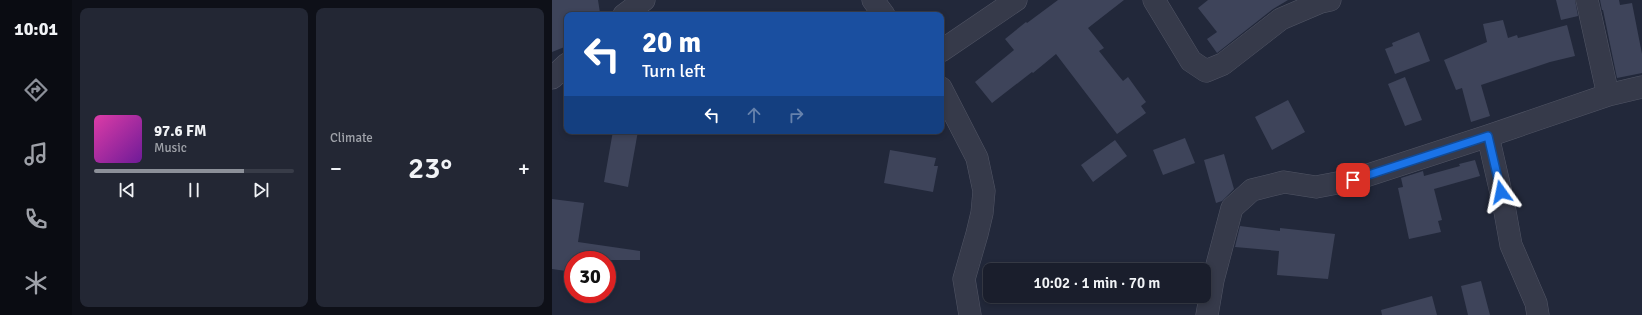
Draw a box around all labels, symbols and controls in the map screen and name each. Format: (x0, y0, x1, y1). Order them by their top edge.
text: 10:01 (14, 18, 58, 40)
text: 20 m (642, 26, 701, 60)
icon: left (576, 28, 628, 80)
text: Turn left (642, 60, 705, 82)
icon: directions (22, 76, 50, 104)
icon: left (701, 104, 723, 126)
icon: ahead (743, 104, 765, 126)
icon: right (785, 104, 807, 126)
text: 97.6 FM (154, 122, 206, 140)
text: Climate (330, 130, 373, 146)
icon: music (22, 140, 50, 168)
text: Music (154, 140, 187, 156)
text: 23° (408, 150, 452, 187)
text: − (330, 155, 342, 182)
text: + (518, 155, 530, 182)
pin (1336, 163, 1370, 197)
icon: arrive (1342, 169, 1364, 191)
position arrow (1480, 171, 1522, 213)
icon: previous (116, 179, 138, 201)
icon: pause (183, 179, 205, 201)
icon: next (250, 179, 272, 201)
icon: phone (22, 205, 50, 233)
speed limit sign: 30 (564, 251, 616, 303)
icon: climate (22, 269, 50, 297)
text: 10:02 · 1 min · 70 m (1034, 274, 1160, 292)

